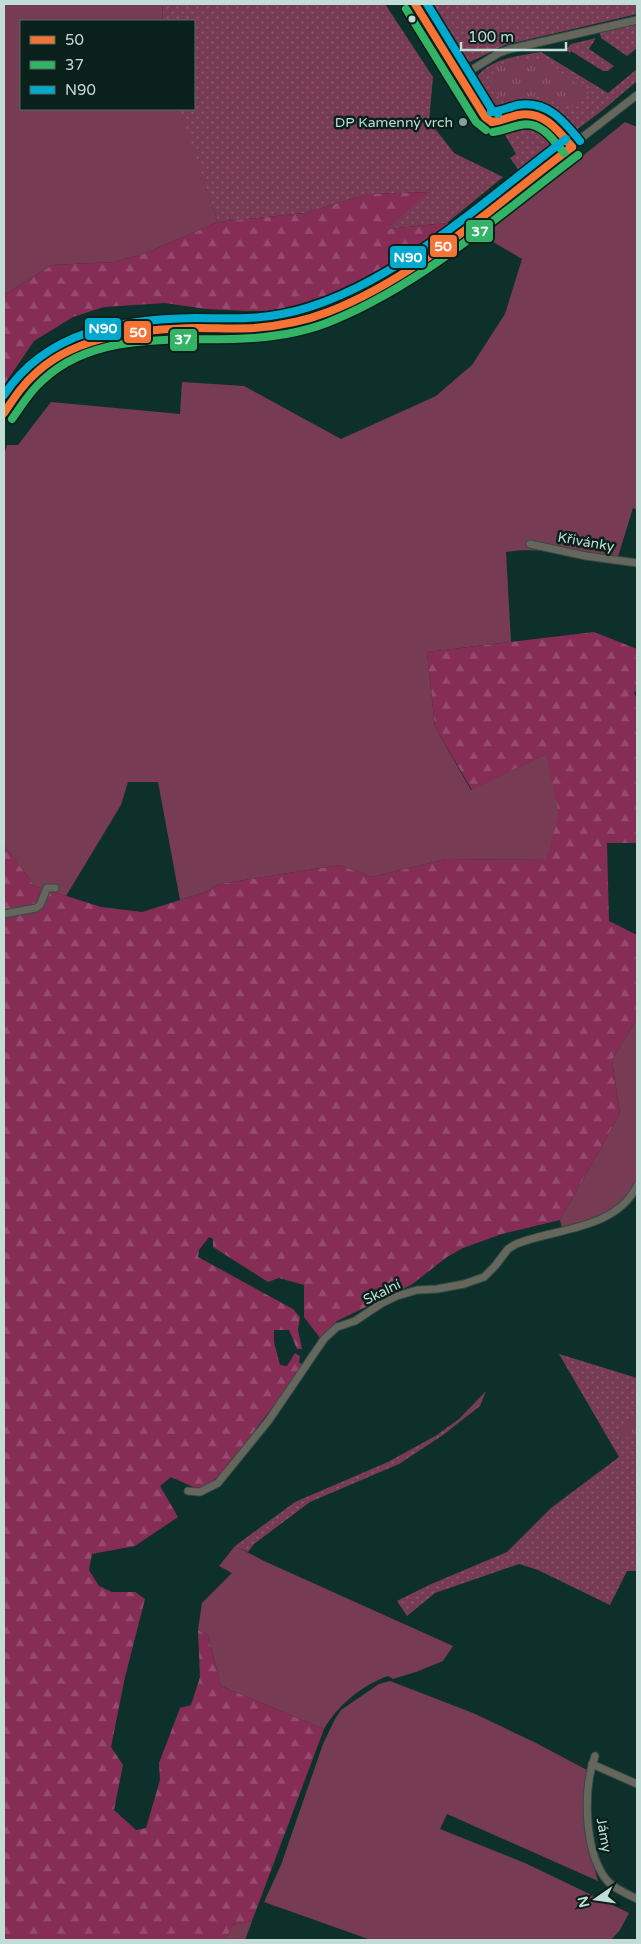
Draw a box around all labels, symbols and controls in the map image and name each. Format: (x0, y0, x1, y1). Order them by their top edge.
unlabelled marker (407, 14, 417, 24)
legend (20, 20, 195, 110)
scale bar (461, 20, 566, 52)
text: 100 m (468, 28, 514, 46)
text: 50 (65, 31, 84, 49)
text: 37 (65, 56, 84, 74)
text: N90 (65, 81, 96, 99)
place label: DP Kamenný vrch (335, 114, 453, 131)
marker: DP Kamenný vrch (457, 116, 469, 128)
line badge: 37 (465, 219, 494, 243)
text: 37 (471, 223, 489, 240)
line badge: 50 (429, 234, 458, 258)
text: 50 (434, 238, 452, 255)
line badge: N90 (389, 245, 427, 269)
text: N90 (394, 249, 423, 266)
line badge: N90 (84, 317, 122, 341)
text: N90 (89, 320, 118, 337)
line badge: 50 (123, 320, 152, 344)
text: 50 (129, 324, 147, 341)
line badge: 37 (169, 328, 198, 352)
text: 37 (174, 331, 192, 348)
street label: Křivánky (556, 529, 616, 555)
street label: Skalní (361, 1276, 404, 1308)
street label: Jámy (593, 1816, 615, 1854)
north arrow (571, 1874, 621, 1924)
text: N (574, 1894, 593, 1909)

